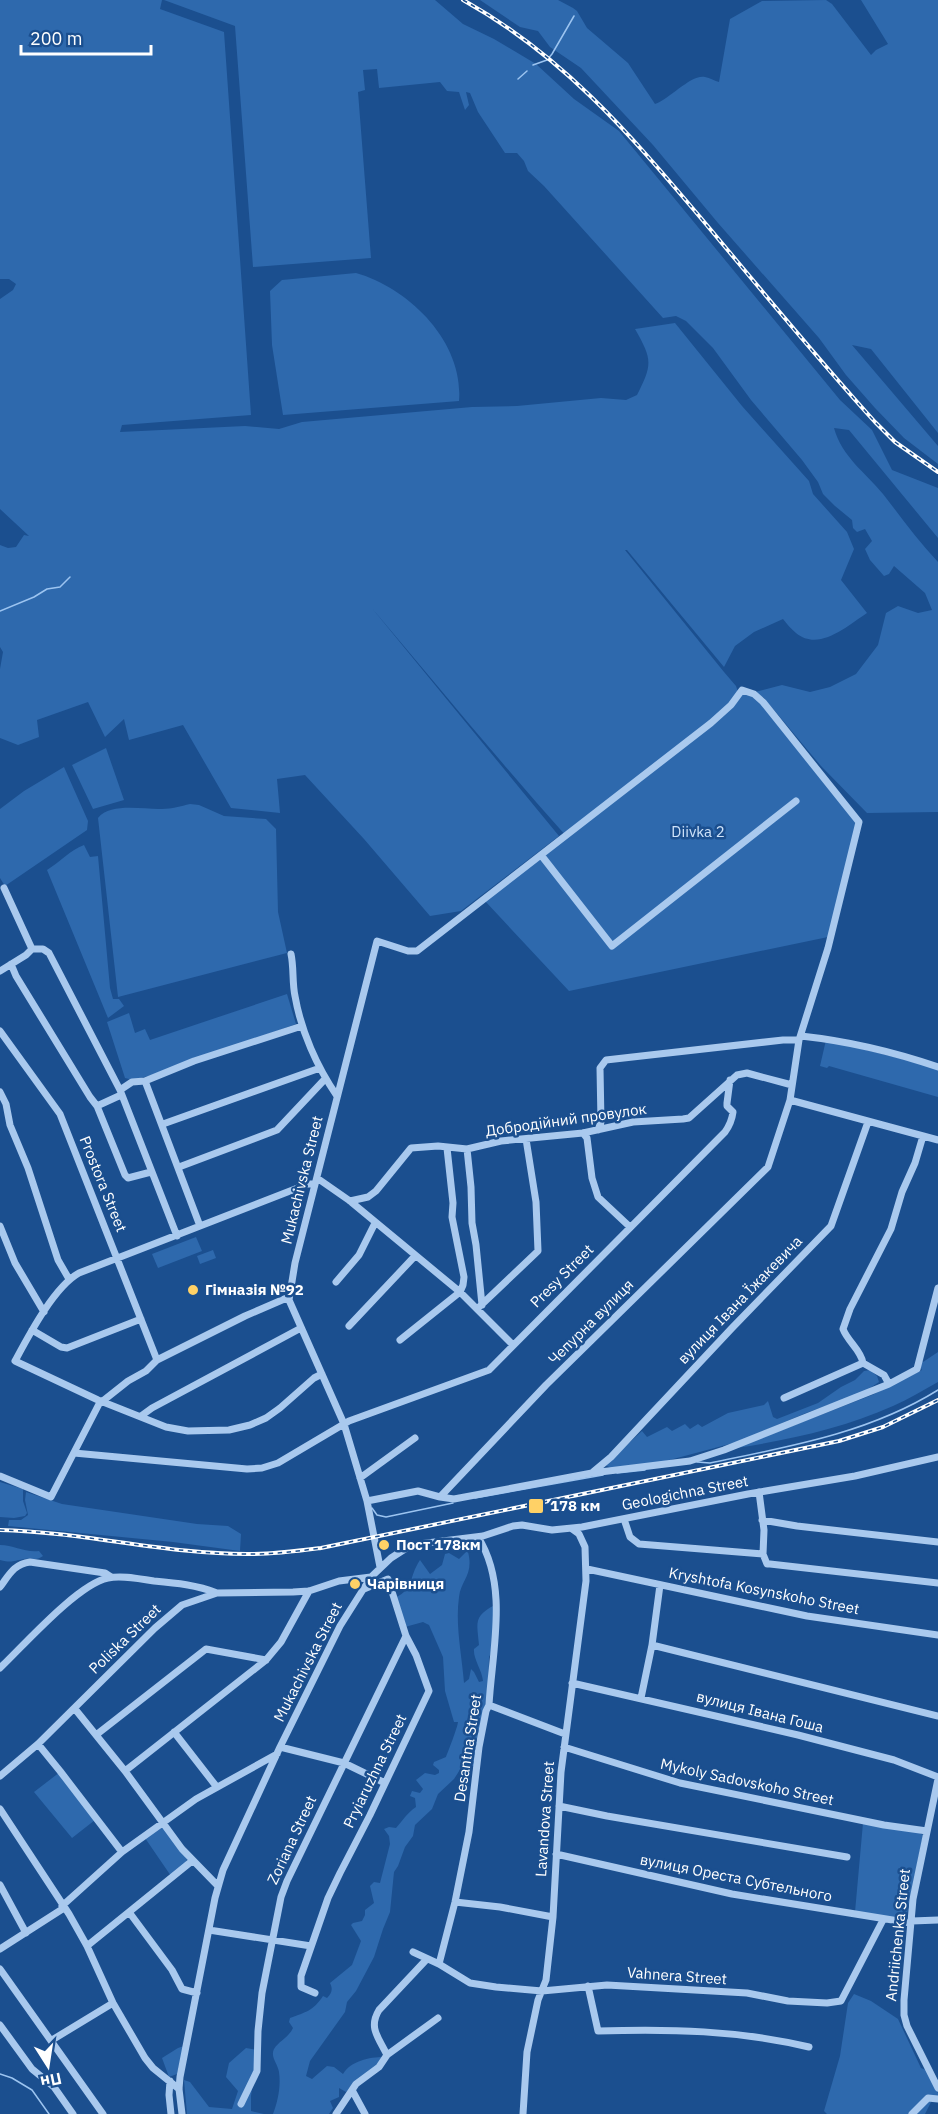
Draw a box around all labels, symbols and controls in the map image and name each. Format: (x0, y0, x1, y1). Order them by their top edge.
scale bar (21, 18, 152, 56)
text: 200 m (30, 27, 82, 50)
park label: Diivka 2 (671, 822, 725, 841)
street label: Добродійний провулок (484, 1099, 648, 1140)
street label: Mukachivska Street (276, 1114, 327, 1246)
street label: Prostora Street (76, 1133, 131, 1235)
street label: вулиця Івана Їжакевича (673, 1232, 806, 1368)
street label: Presy Street (526, 1240, 597, 1311)
street label: Чепурна вулиця (544, 1275, 637, 1368)
place label: Гімназія №92 (205, 1280, 304, 1299)
marker: Гімназія №92 (186, 1283, 200, 1297)
street label: Geologichna Street (620, 1471, 750, 1514)
place label: 178 км (550, 1496, 600, 1515)
marker: 178 км (527, 1497, 545, 1515)
place label: Пост 178км (396, 1535, 481, 1554)
marker: Пост 178км (377, 1538, 391, 1552)
street label: Kryshtofa Kosynskoho Street (667, 1563, 861, 1618)
place label: Чарівниця (367, 1574, 444, 1593)
marker: Чарівниця (348, 1577, 362, 1591)
street label: Mukachivska Street (269, 1599, 346, 1725)
street label: Poliska Street (85, 1600, 165, 1678)
street label: вулиця Івана Гоша (695, 1687, 826, 1737)
street label: Desantna Street (450, 1693, 485, 1803)
street label: Pryiaruzhna Street (339, 1711, 410, 1831)
street label: Mykoly Sadovskoho Street (659, 1754, 836, 1809)
street label: Lavandova Street (531, 1760, 558, 1878)
street label: Zoriana Street (263, 1792, 320, 1887)
street label: вулиця Ореста Субтельного (638, 1850, 834, 1905)
street label: Andriichenka Street (881, 1868, 914, 2002)
street label: Vahnera Street (626, 1963, 728, 1988)
north arrow (18, 2036, 78, 2096)
text: Пн (39, 2069, 64, 2093)

